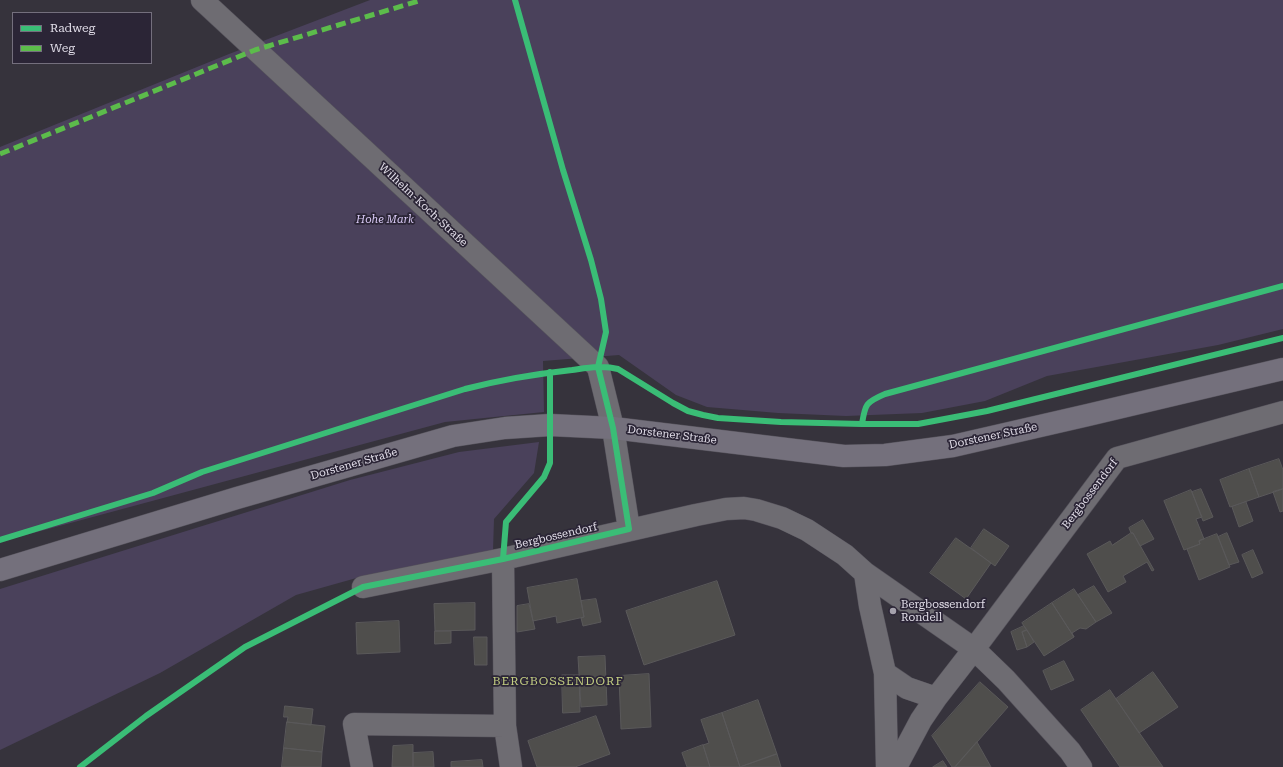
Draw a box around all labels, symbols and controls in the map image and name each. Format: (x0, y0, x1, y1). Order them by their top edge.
legend (12, 12, 152, 64)
text: Radweg (50, 21, 95, 35)
text: Weg (50, 41, 75, 55)
street label: Wilhelm-Koch-Straße (376, 161, 470, 249)
park label: Hohe Mark (356, 213, 414, 227)
street label: Dorstener Straße (948, 420, 1038, 452)
street label: Dorstener Straße (627, 423, 717, 447)
street label: Dorstener Straße (309, 445, 399, 483)
street label: Bergbossendorf (1059, 457, 1121, 531)
street label: Bergbossendorf (514, 520, 598, 552)
place label: Bergbossendorf Rondell (901, 598, 985, 624)
marker: Bergbossendorf Rondell (888, 606, 898, 616)
district label: BERGBOSSENDORF (492, 674, 624, 688)

